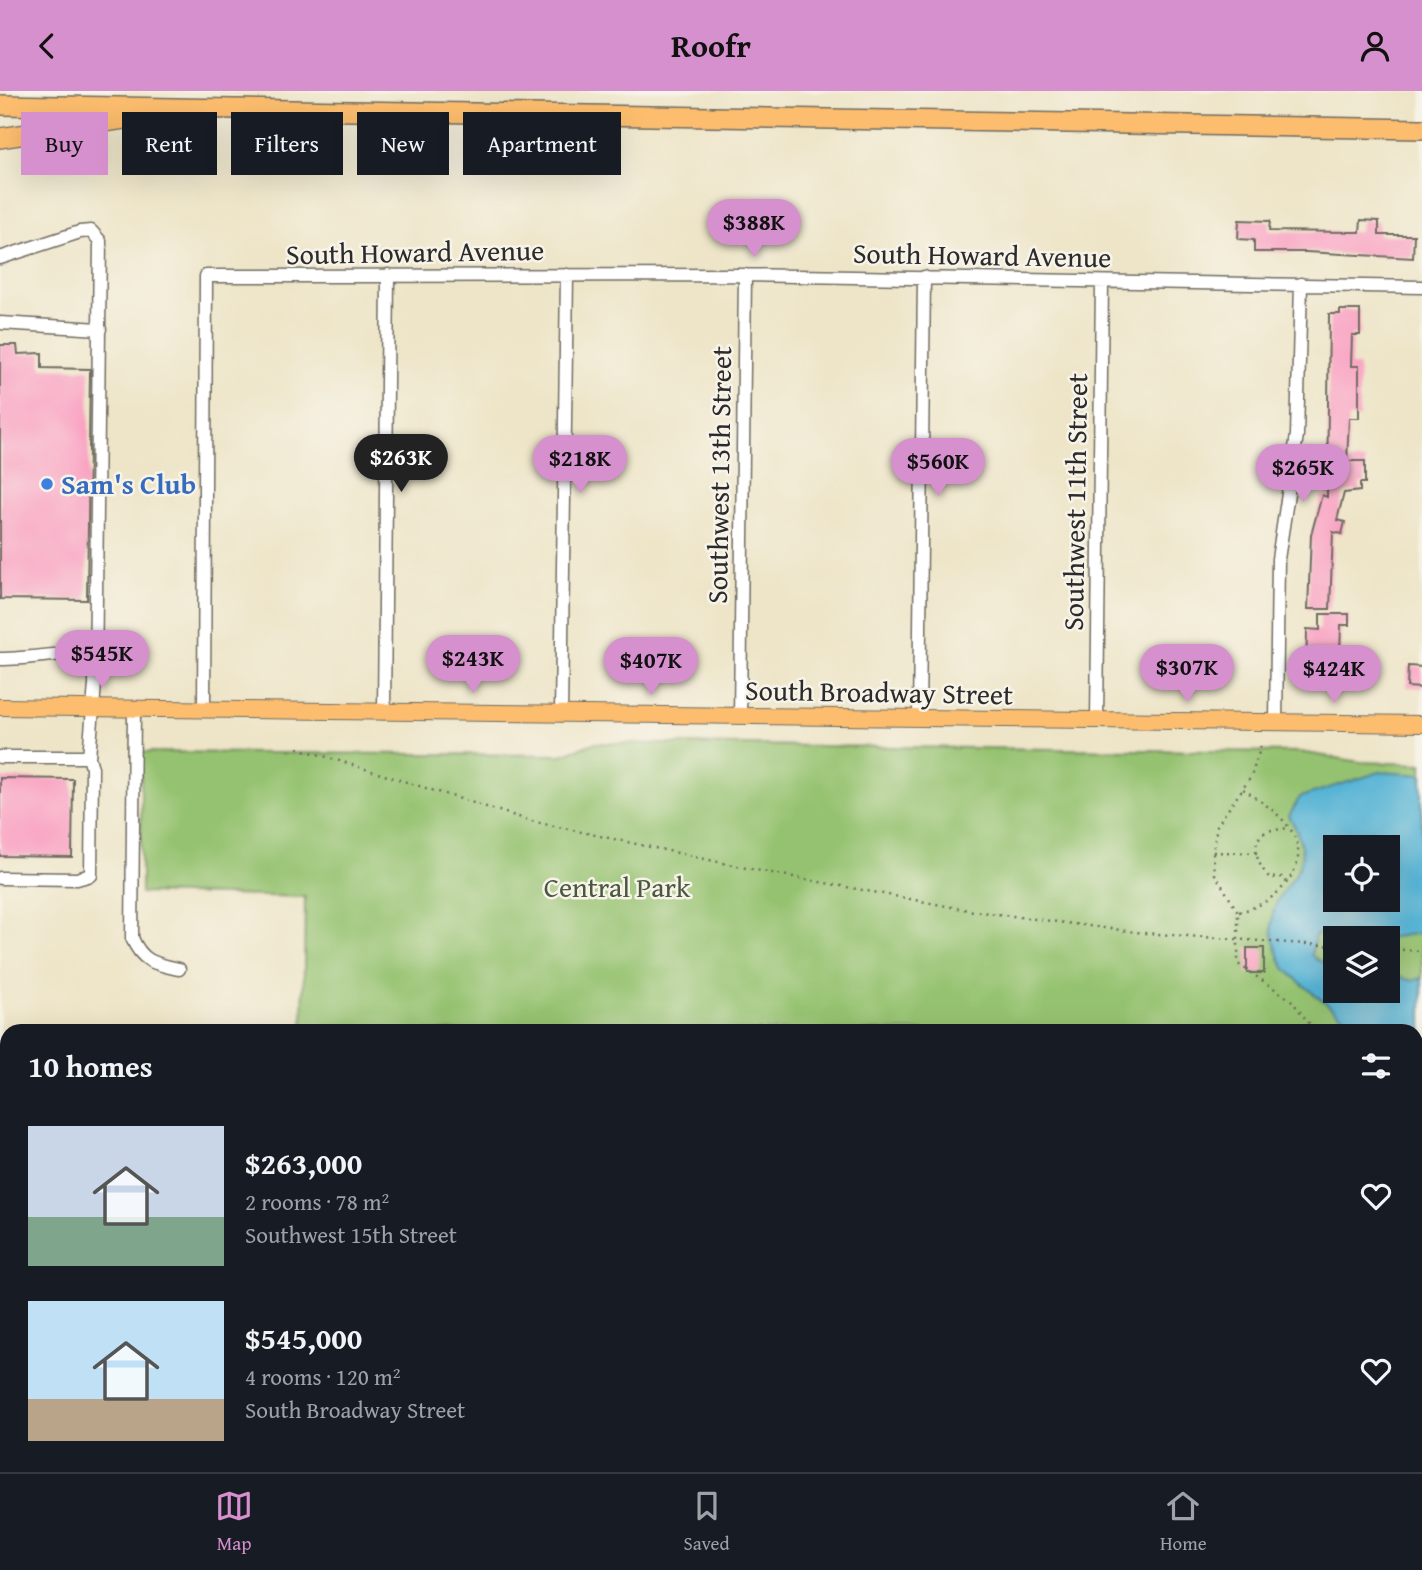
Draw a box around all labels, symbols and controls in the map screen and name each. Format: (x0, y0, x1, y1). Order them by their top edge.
text: Roofr (671, 22, 751, 69)
icon: back (28, 27, 66, 65)
icon: person (1356, 27, 1394, 65)
chip: Buy (21, 112, 108, 175)
chip: Rent (122, 112, 217, 175)
chip: Filters (231, 112, 343, 175)
chip: New (357, 112, 449, 175)
chip: Apartment (463, 112, 621, 175)
pin: $388K (705, 199, 803, 259)
text: $388K (723, 205, 785, 238)
street label: South Howard Avenue (285, 229, 545, 274)
street label: South Howard Avenue (852, 232, 1112, 277)
street label: Southwest 13th Street (696, 346, 741, 604)
street label: Southwest 11th Street (1052, 373, 1097, 631)
pin: $263K (352, 435, 450, 494)
pin: $218K (531, 435, 629, 495)
pin: $560K (889, 439, 987, 498)
text: $263K (370, 440, 432, 473)
text: $218K (549, 441, 611, 474)
text: $560K (907, 444, 969, 477)
pin: $265K (1254, 445, 1352, 504)
text: $265K (1272, 450, 1334, 483)
place label: Sam's Club (61, 463, 196, 504)
marker: Sam's Club (39, 476, 55, 492)
pin: $545K (53, 631, 151, 690)
pin: $243K (424, 635, 522, 695)
text: $545K (71, 636, 133, 669)
pin: $407K (602, 637, 700, 697)
text: $243K (442, 641, 504, 674)
text: $407K (620, 643, 682, 676)
pin: $307K (1138, 645, 1236, 704)
pin: $424K (1285, 645, 1383, 705)
text: $307K (1156, 650, 1218, 683)
text: $424K (1303, 651, 1365, 684)
street label: South Broadway Street (745, 669, 1013, 714)
map controls (1323, 835, 1400, 1003)
button: locate (1323, 835, 1400, 912)
park label: Central Park (544, 866, 691, 907)
button: layers (1323, 926, 1400, 1003)
text: 10 homes (28, 1044, 153, 1088)
icon: filters (1357, 1047, 1395, 1085)
text: $263,000 (245, 1141, 362, 1185)
icon: home (84, 1154, 168, 1238)
icon: heart (1357, 1177, 1395, 1215)
text: 2 rooms · 78 m² (245, 1185, 389, 1218)
text: Southwest 15th Street (245, 1218, 457, 1251)
text: $545,000 (245, 1316, 362, 1360)
icon: home (84, 1329, 168, 1413)
icon: heart (1357, 1352, 1395, 1390)
text: 4 rooms · 120 m² (245, 1360, 400, 1393)
text: South Broadway Street (245, 1393, 465, 1426)
tab: Map (215, 1487, 253, 1557)
tab: Saved (684, 1487, 730, 1557)
tab: Home (1160, 1487, 1207, 1557)

